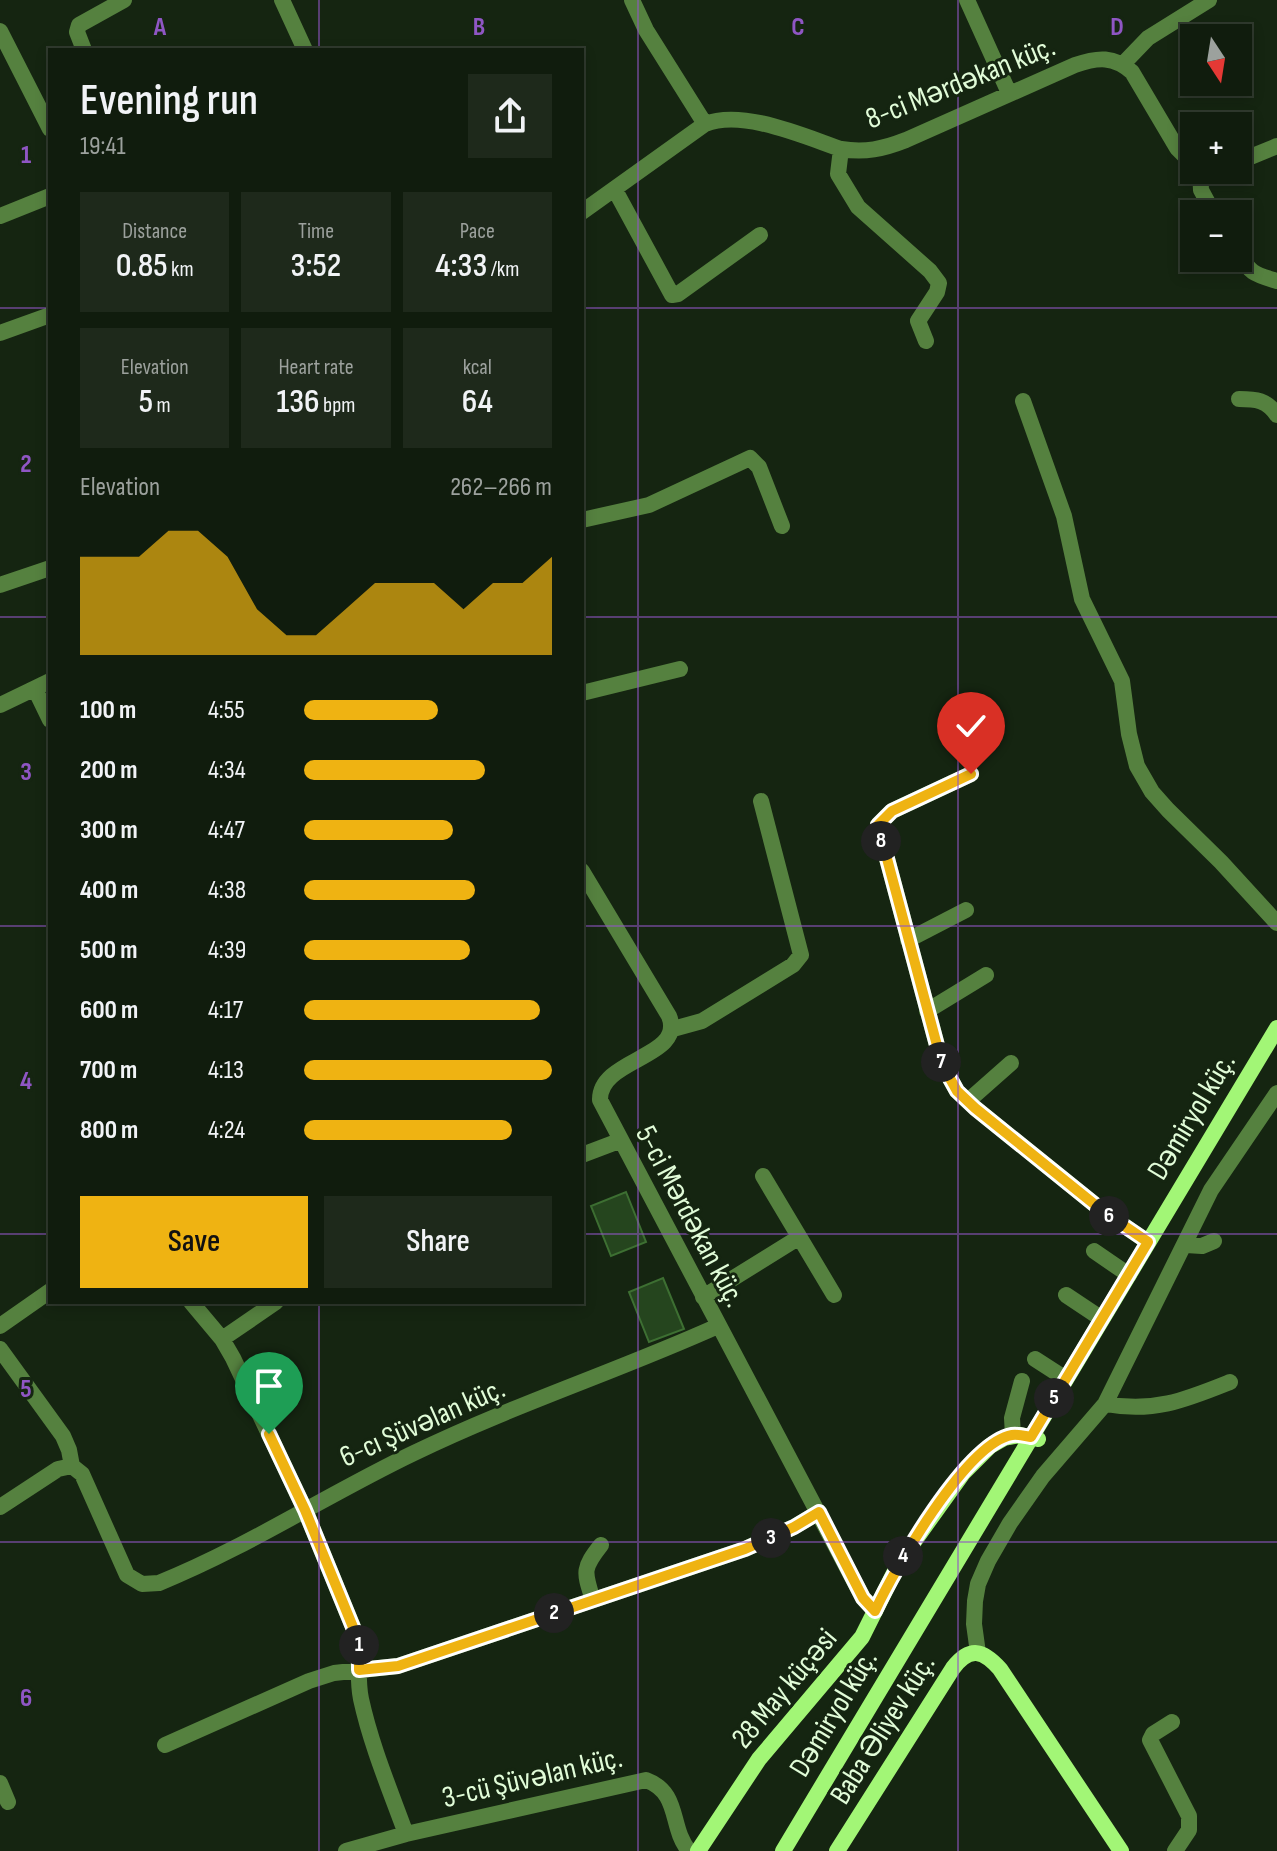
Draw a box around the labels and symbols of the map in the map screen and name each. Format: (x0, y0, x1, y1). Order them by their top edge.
text: A (153, 12, 167, 43)
text: B (473, 12, 485, 43)
text: C (791, 12, 805, 43)
text: D (1110, 12, 1124, 43)
north arrow (1180, 24, 1252, 96)
street label: 8-ci Mərdəkan küç. (860, 29, 1060, 137)
text: 1 (21, 140, 31, 171)
text: 2 (20, 449, 32, 480)
pin (937, 692, 1005, 774)
text: 3 (20, 757, 32, 788)
pin: 8 (861, 821, 901, 861)
pin: 7 (921, 1042, 961, 1082)
street label: Dəmiryol küç. (1140, 1047, 1244, 1186)
text: 4 (20, 1066, 32, 1097)
street label: 5-ci Mərdəkan küç. (627, 1120, 753, 1313)
pin: 6 (1089, 1196, 1129, 1236)
pin (235, 1352, 303, 1434)
street label: 6-cı Şüvəlan küç. (334, 1370, 511, 1475)
text: 5 (20, 1374, 32, 1405)
pin: 5 (1034, 1378, 1074, 1418)
pin: 3 (751, 1518, 791, 1558)
pin: 4 (883, 1536, 923, 1576)
pin: 2 (534, 1593, 574, 1633)
street label: 28 May küçəsi (724, 1622, 845, 1756)
pin: 1 (339, 1625, 379, 1665)
street label: Dəmiryol küç. (782, 1644, 886, 1783)
street label: Baba Əliyev küç. (823, 1648, 943, 1811)
text: 6 (20, 1683, 32, 1714)
street label: 3-cü Şüvəlan küç. (439, 1740, 626, 1816)

